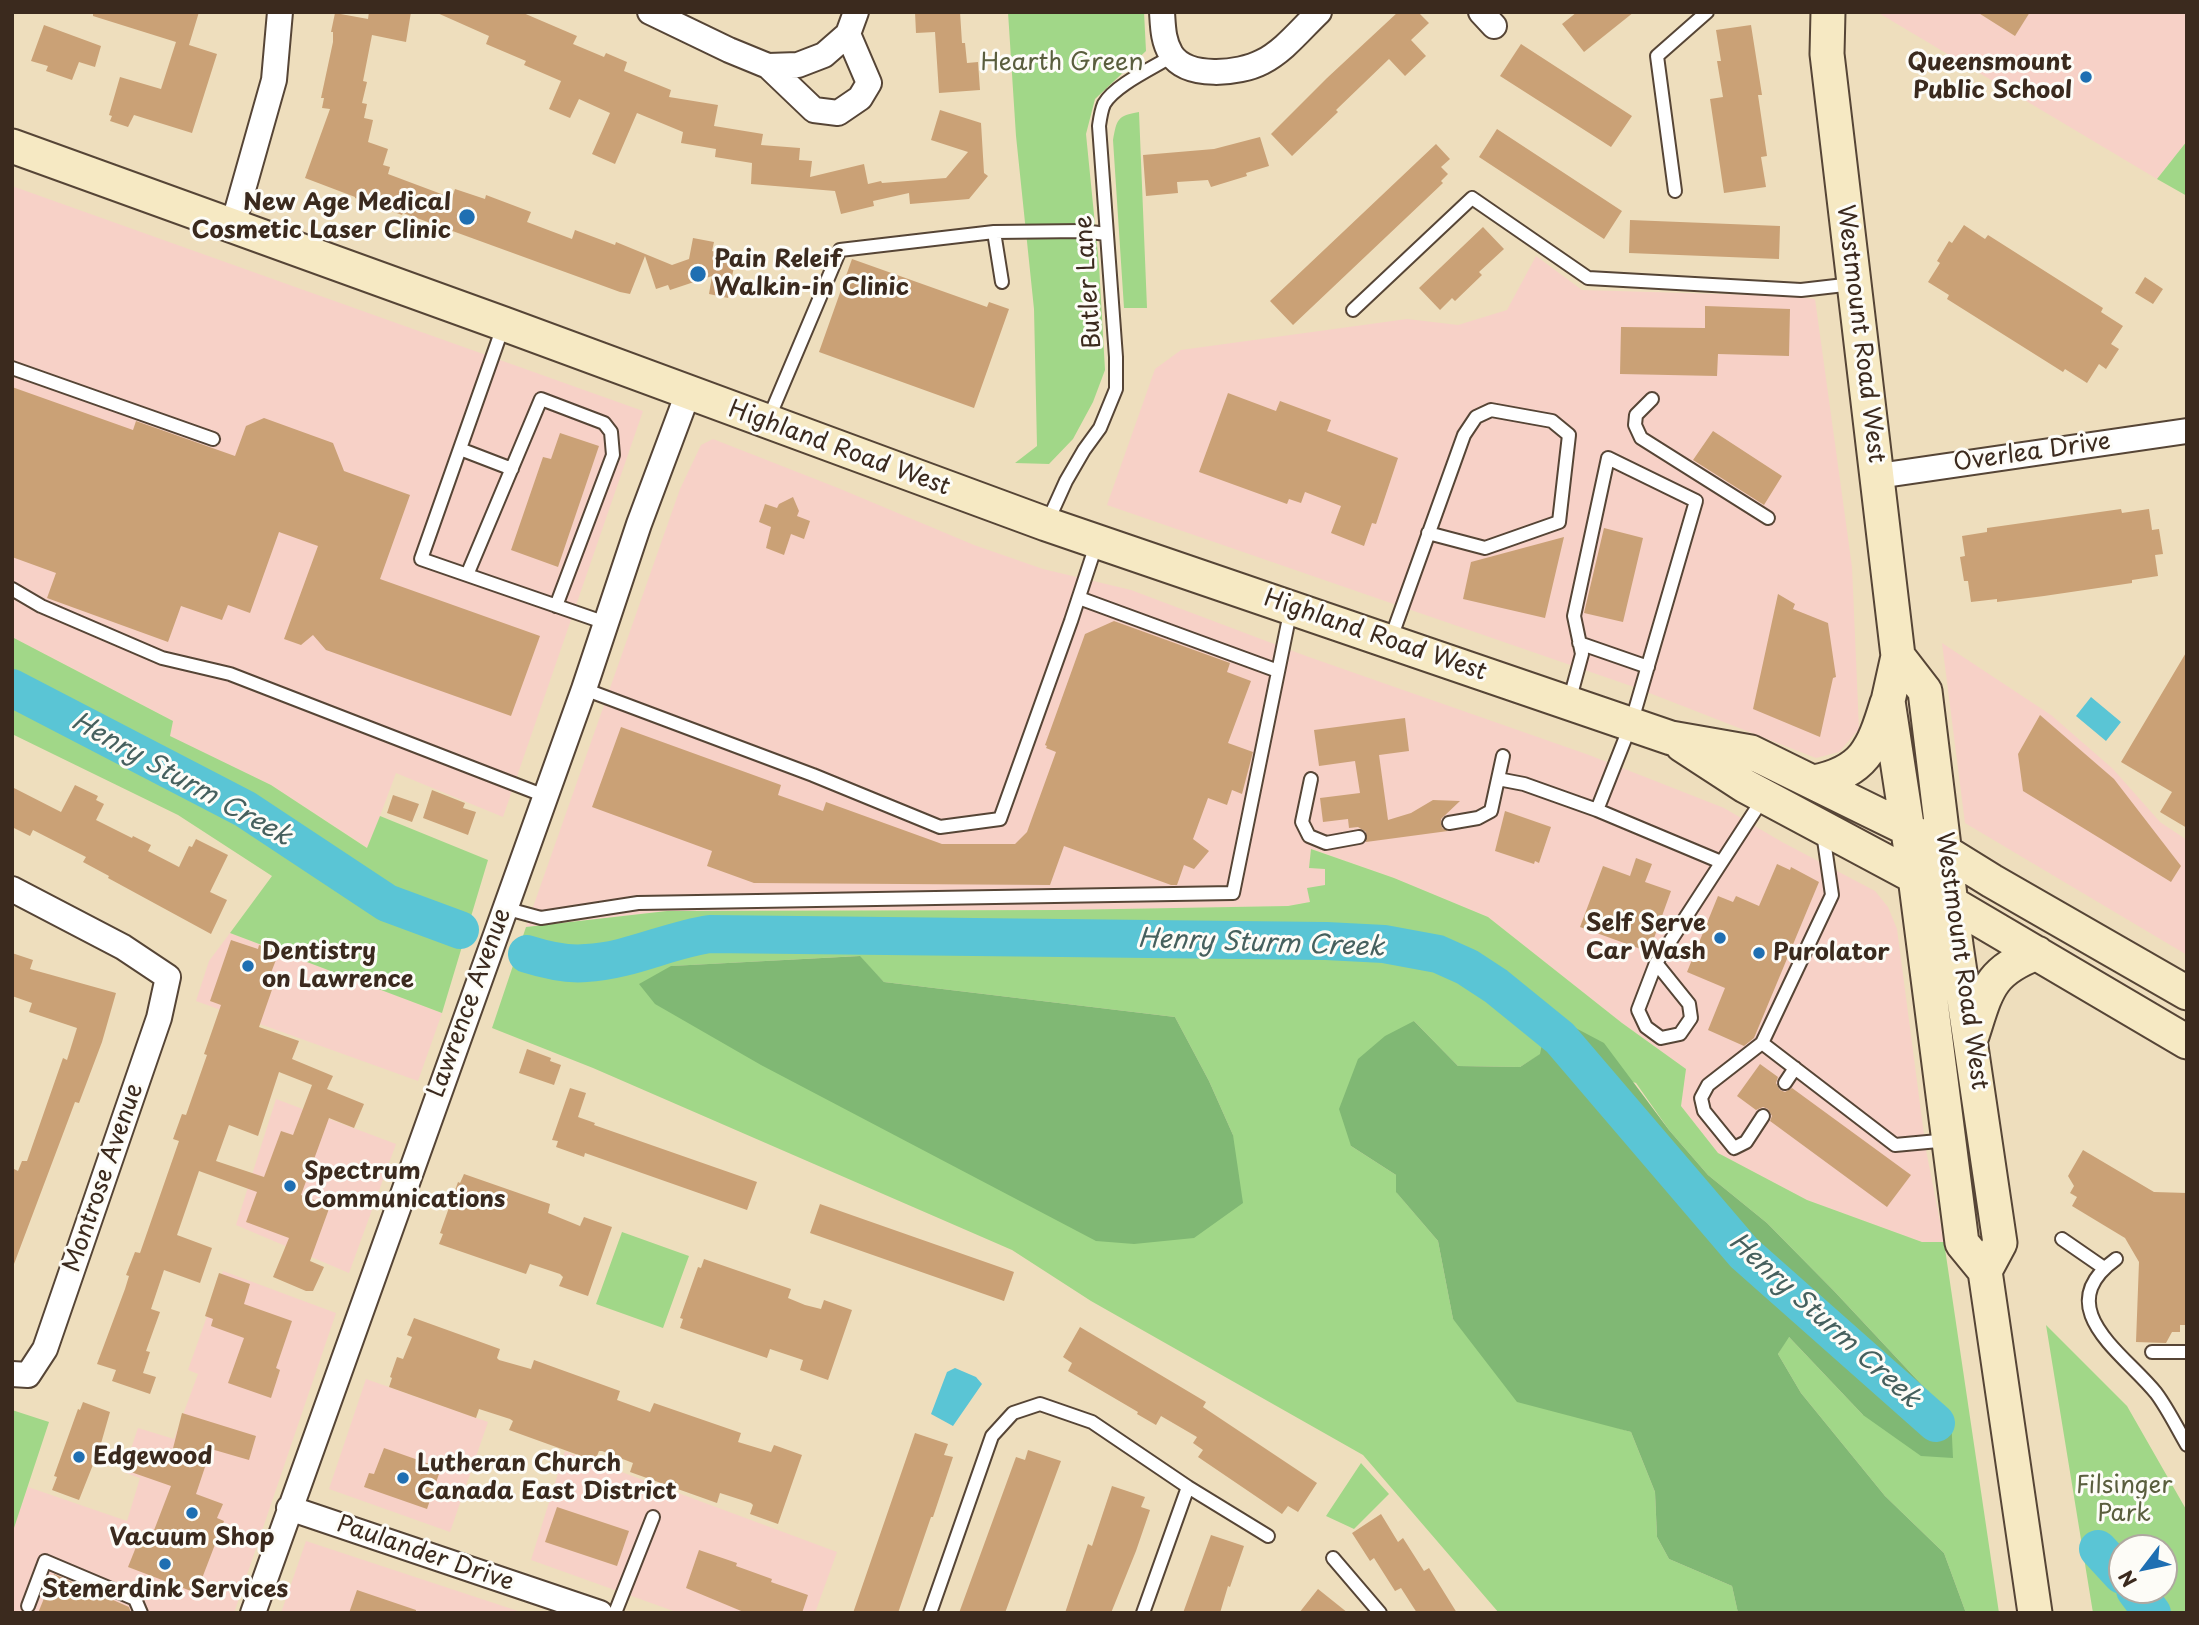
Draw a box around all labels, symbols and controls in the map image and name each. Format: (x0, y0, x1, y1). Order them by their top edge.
park label: Hearth Green (980, 49, 1144, 77)
place label: Queensmount Public School (1907, 49, 2072, 105)
marker: Queensmount Public School (2078, 69, 2094, 85)
place label: New Age Medical Cosmetic Laser Clinic (192, 189, 451, 245)
street label: Westmount Road West (1830, 203, 1890, 465)
marker: New Age Medical Cosmetic Laser Clinic (457, 207, 477, 227)
street label: Butler Lane (1070, 214, 1108, 350)
place label: Pain Releif Walkin-in Clinic (714, 246, 909, 302)
marker: Pain Releif Walkin-in Clinic (688, 264, 708, 284)
street label: Highland Road West (724, 396, 954, 502)
street label: Overlea Drive (1952, 428, 2112, 478)
street label: Highland Road West (1260, 584, 1490, 688)
water label: Henry Sturm Creek (66, 707, 296, 853)
street label: Westmount Road West (1929, 830, 1993, 1092)
street label: Lawrence Avenue (422, 904, 518, 1102)
place label: Self Serve Car Wash (1586, 910, 1706, 966)
water label: Henry Sturm Creek (1137, 924, 1385, 964)
marker: Self Serve Car Wash (1712, 930, 1728, 946)
place label: Dentistry on Lawrence (262, 938, 414, 994)
place label: Purolator (1773, 939, 1890, 967)
marker: Purolator (1751, 945, 1767, 961)
marker: Dentistry on Lawrence (240, 958, 256, 974)
street label: Montrose Avenue (58, 1080, 150, 1276)
place label: Spectrum Communications (304, 1158, 506, 1214)
marker: Spectrum Communications (282, 1178, 298, 1194)
water label: Henry Sturm Creek (1722, 1227, 1926, 1415)
place label: Edgewood (93, 1443, 212, 1471)
marker: Edgewood (71, 1449, 87, 1465)
place label: Lutheran Church Canada East District (417, 1450, 677, 1506)
marker: Lutheran Church Canada East District (395, 1470, 411, 1486)
park label: Filsinger Park (2076, 1472, 2172, 1528)
marker: Vacuum Shop (184, 1505, 200, 1521)
street label: Paulander Drive (333, 1510, 517, 1598)
place label: Vacuum Shop (110, 1524, 274, 1552)
north arrow (2108, 1534, 2178, 1604)
marker: Stemerdink Services (157, 1556, 173, 1572)
text: N (2111, 1565, 2143, 1593)
place label: Stemerdink Services (42, 1576, 288, 1604)

